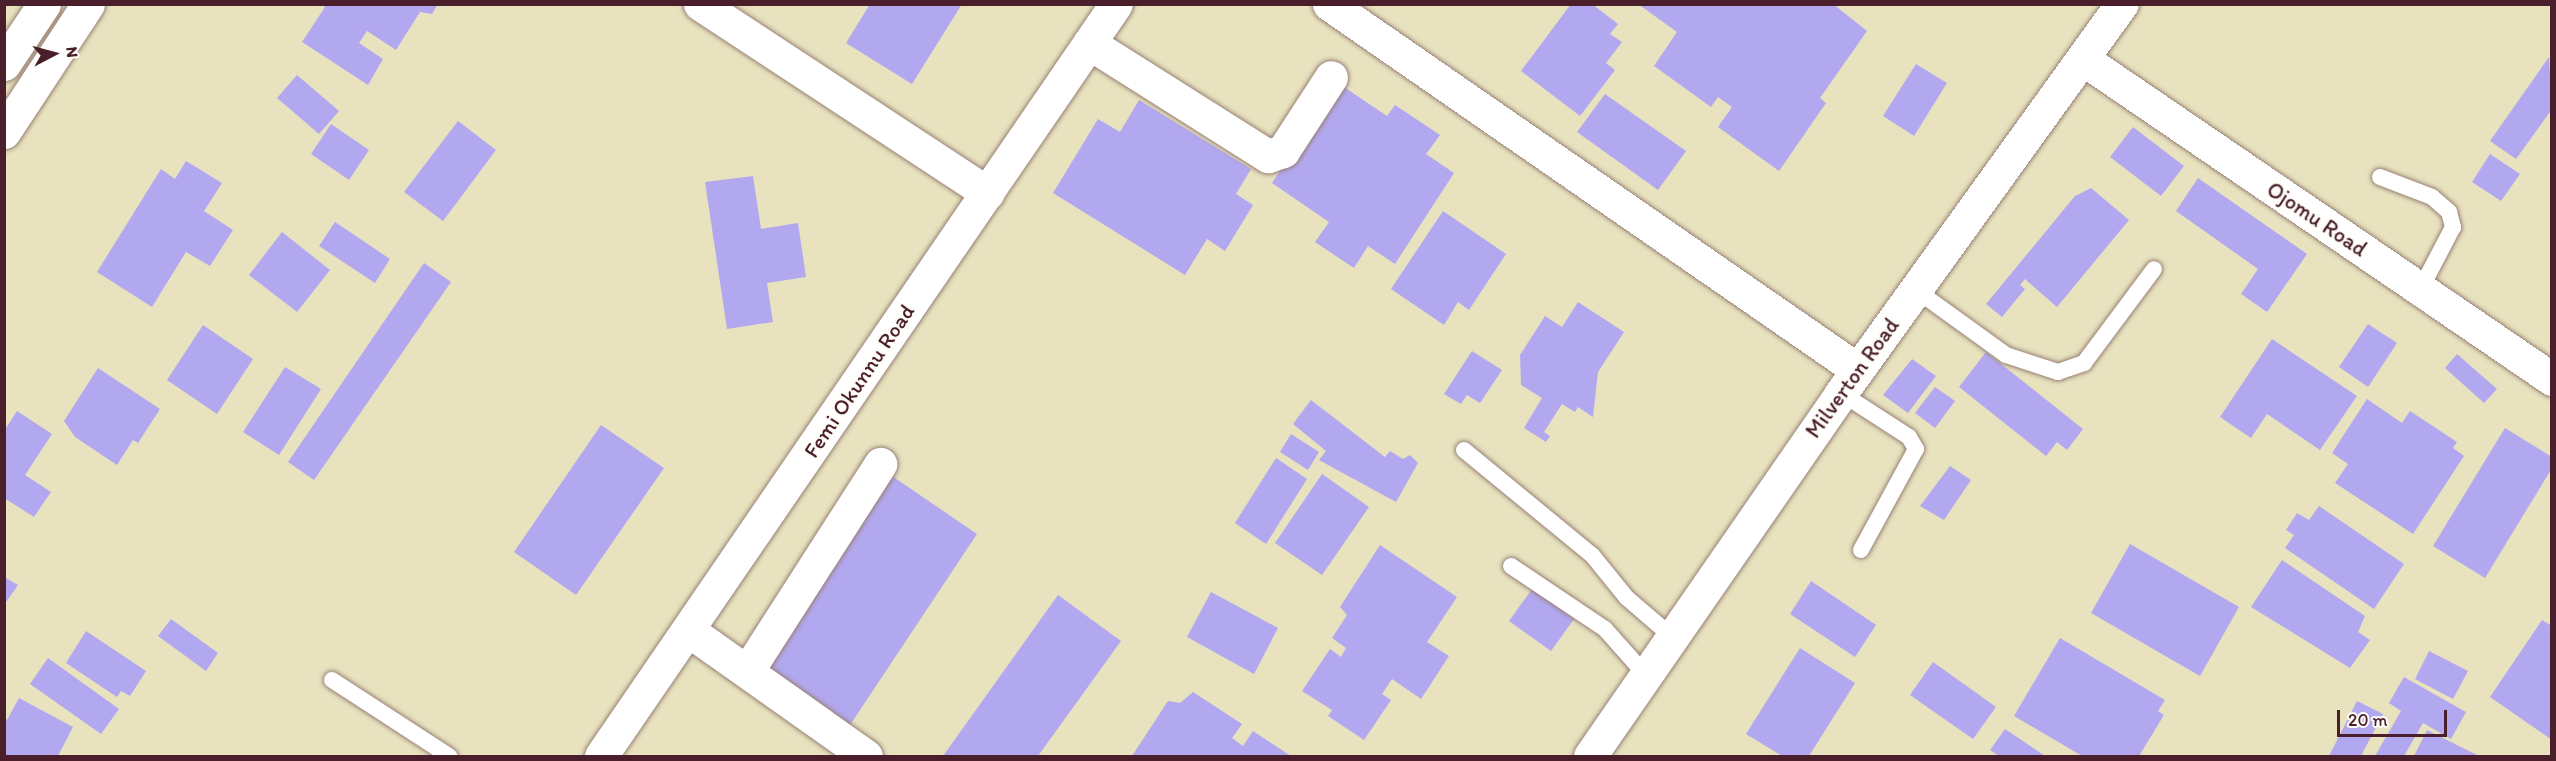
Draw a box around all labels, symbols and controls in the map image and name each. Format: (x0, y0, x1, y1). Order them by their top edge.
north arrow (24, 24, 84, 84)
text: N (62, 46, 82, 58)
street label: Ojomu Road (2262, 176, 2372, 262)
street label: Femi Okunnu Road (798, 300, 920, 462)
street label: Milverton Road (1800, 313, 1904, 443)
scale bar (2340, 698, 2450, 736)
text: 20 m (2348, 709, 2388, 731)

